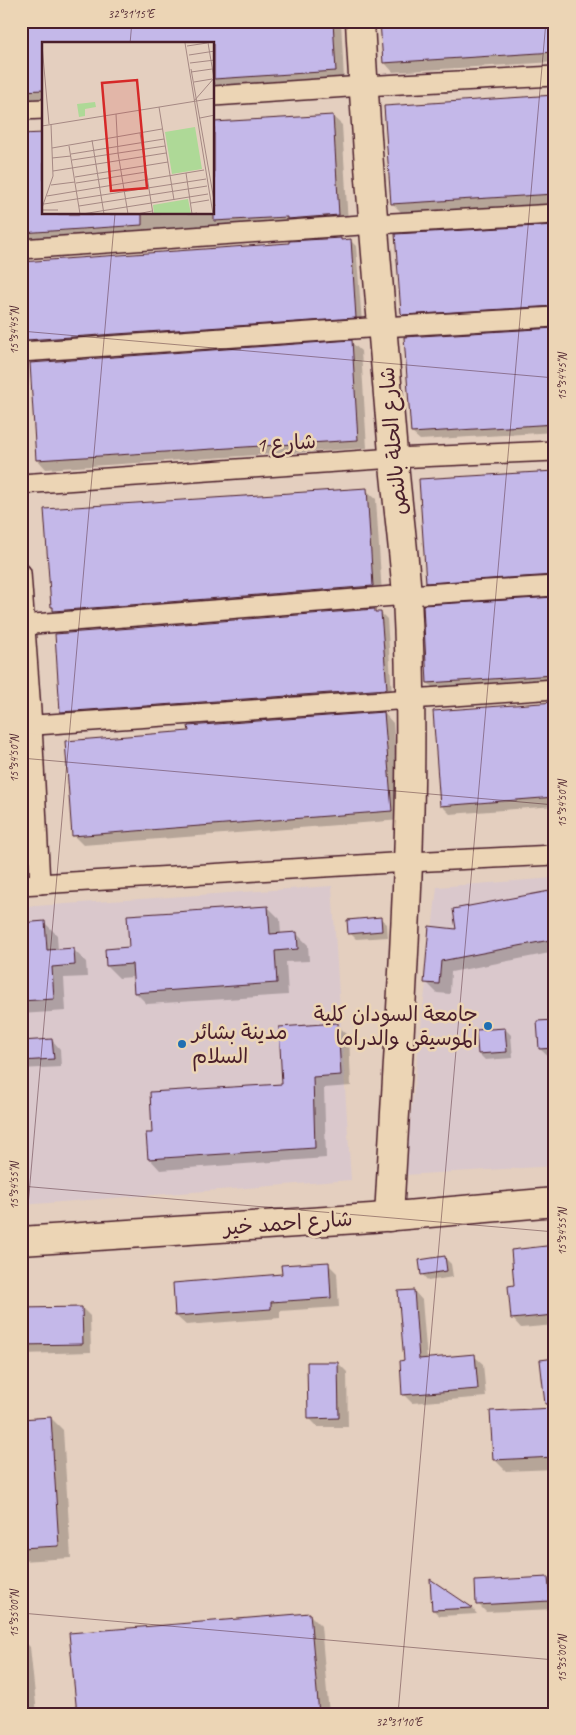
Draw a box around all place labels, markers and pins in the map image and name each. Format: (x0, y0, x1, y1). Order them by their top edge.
place label: جامعة السودان كلية الموسيقى والدراما (314, 1001, 478, 1052)
place label: مدينة بشائر السلام (190, 1019, 288, 1072)
marker: جامعة السودان كلية الموسيقى والدراما (482, 1020, 494, 1032)
marker: مدينة بشائر السلام (176, 1038, 188, 1050)

